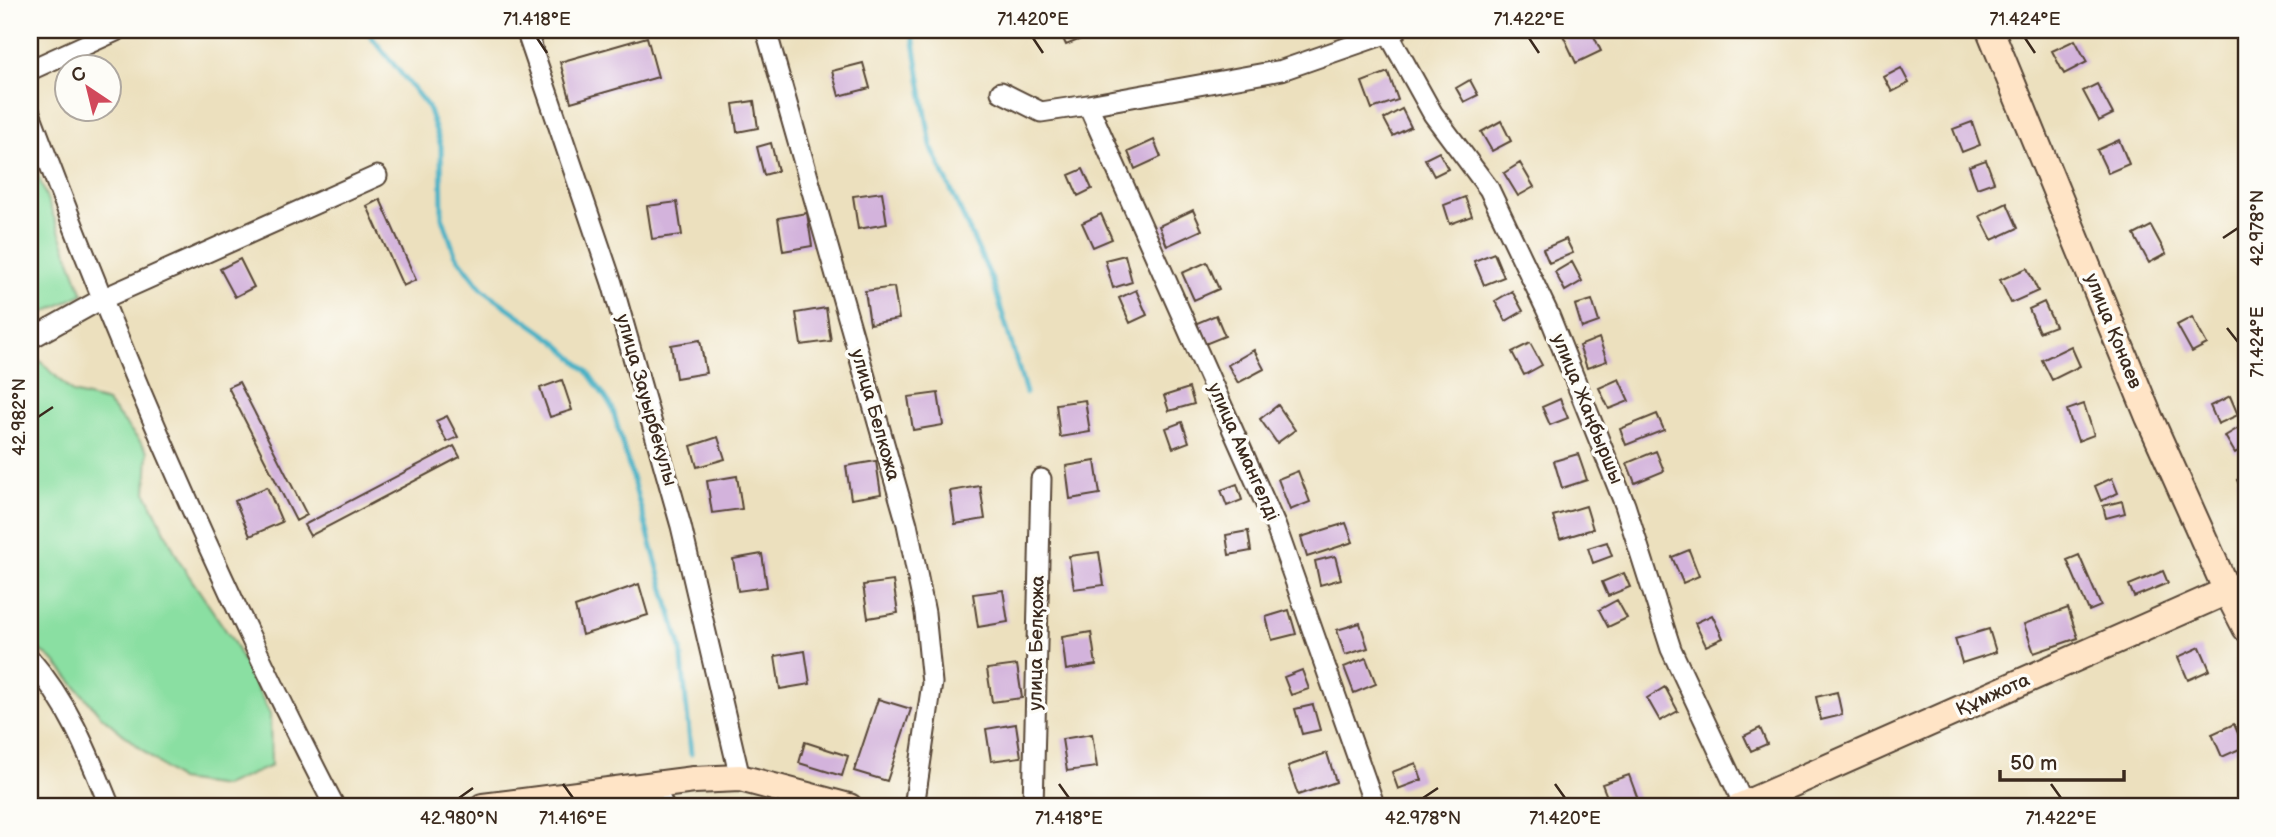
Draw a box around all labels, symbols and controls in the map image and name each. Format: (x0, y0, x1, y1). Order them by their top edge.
text: 71.418°E (503, 9, 571, 30)
text: 71.420°E (997, 9, 1069, 30)
text: 71.422°E (1493, 9, 1565, 30)
text: 71.424°E (1989, 9, 2061, 30)
north arrow (52, 52, 122, 122)
text: С (67, 62, 91, 89)
text: 42.978°N (2247, 190, 2268, 266)
street label: улица Қонаев (2079, 270, 2147, 392)
text: 71.424°E (2247, 306, 2268, 378)
street label: улица Зауырбекулы (610, 312, 682, 488)
street label: улица Жаңбыршы (1546, 331, 1628, 487)
street label: улица Белкожа (845, 347, 905, 483)
text: 42.982°N (9, 378, 30, 456)
street label: улица Амангелді (1202, 379, 1284, 525)
street label: улица Белқожа (1024, 575, 1050, 711)
street label: Құмжота (1953, 669, 2033, 721)
scale bar (2000, 739, 2124, 783)
text: 50 m (2010, 751, 2057, 776)
text: 42.980°N (420, 808, 498, 829)
text: 71.416°E (539, 808, 607, 829)
text: 71.418°E (1035, 808, 1103, 829)
text: 42.978°N (1385, 808, 1461, 829)
text: 71.420°E (1529, 808, 1601, 829)
text: 71.422°E (2025, 808, 2097, 829)

